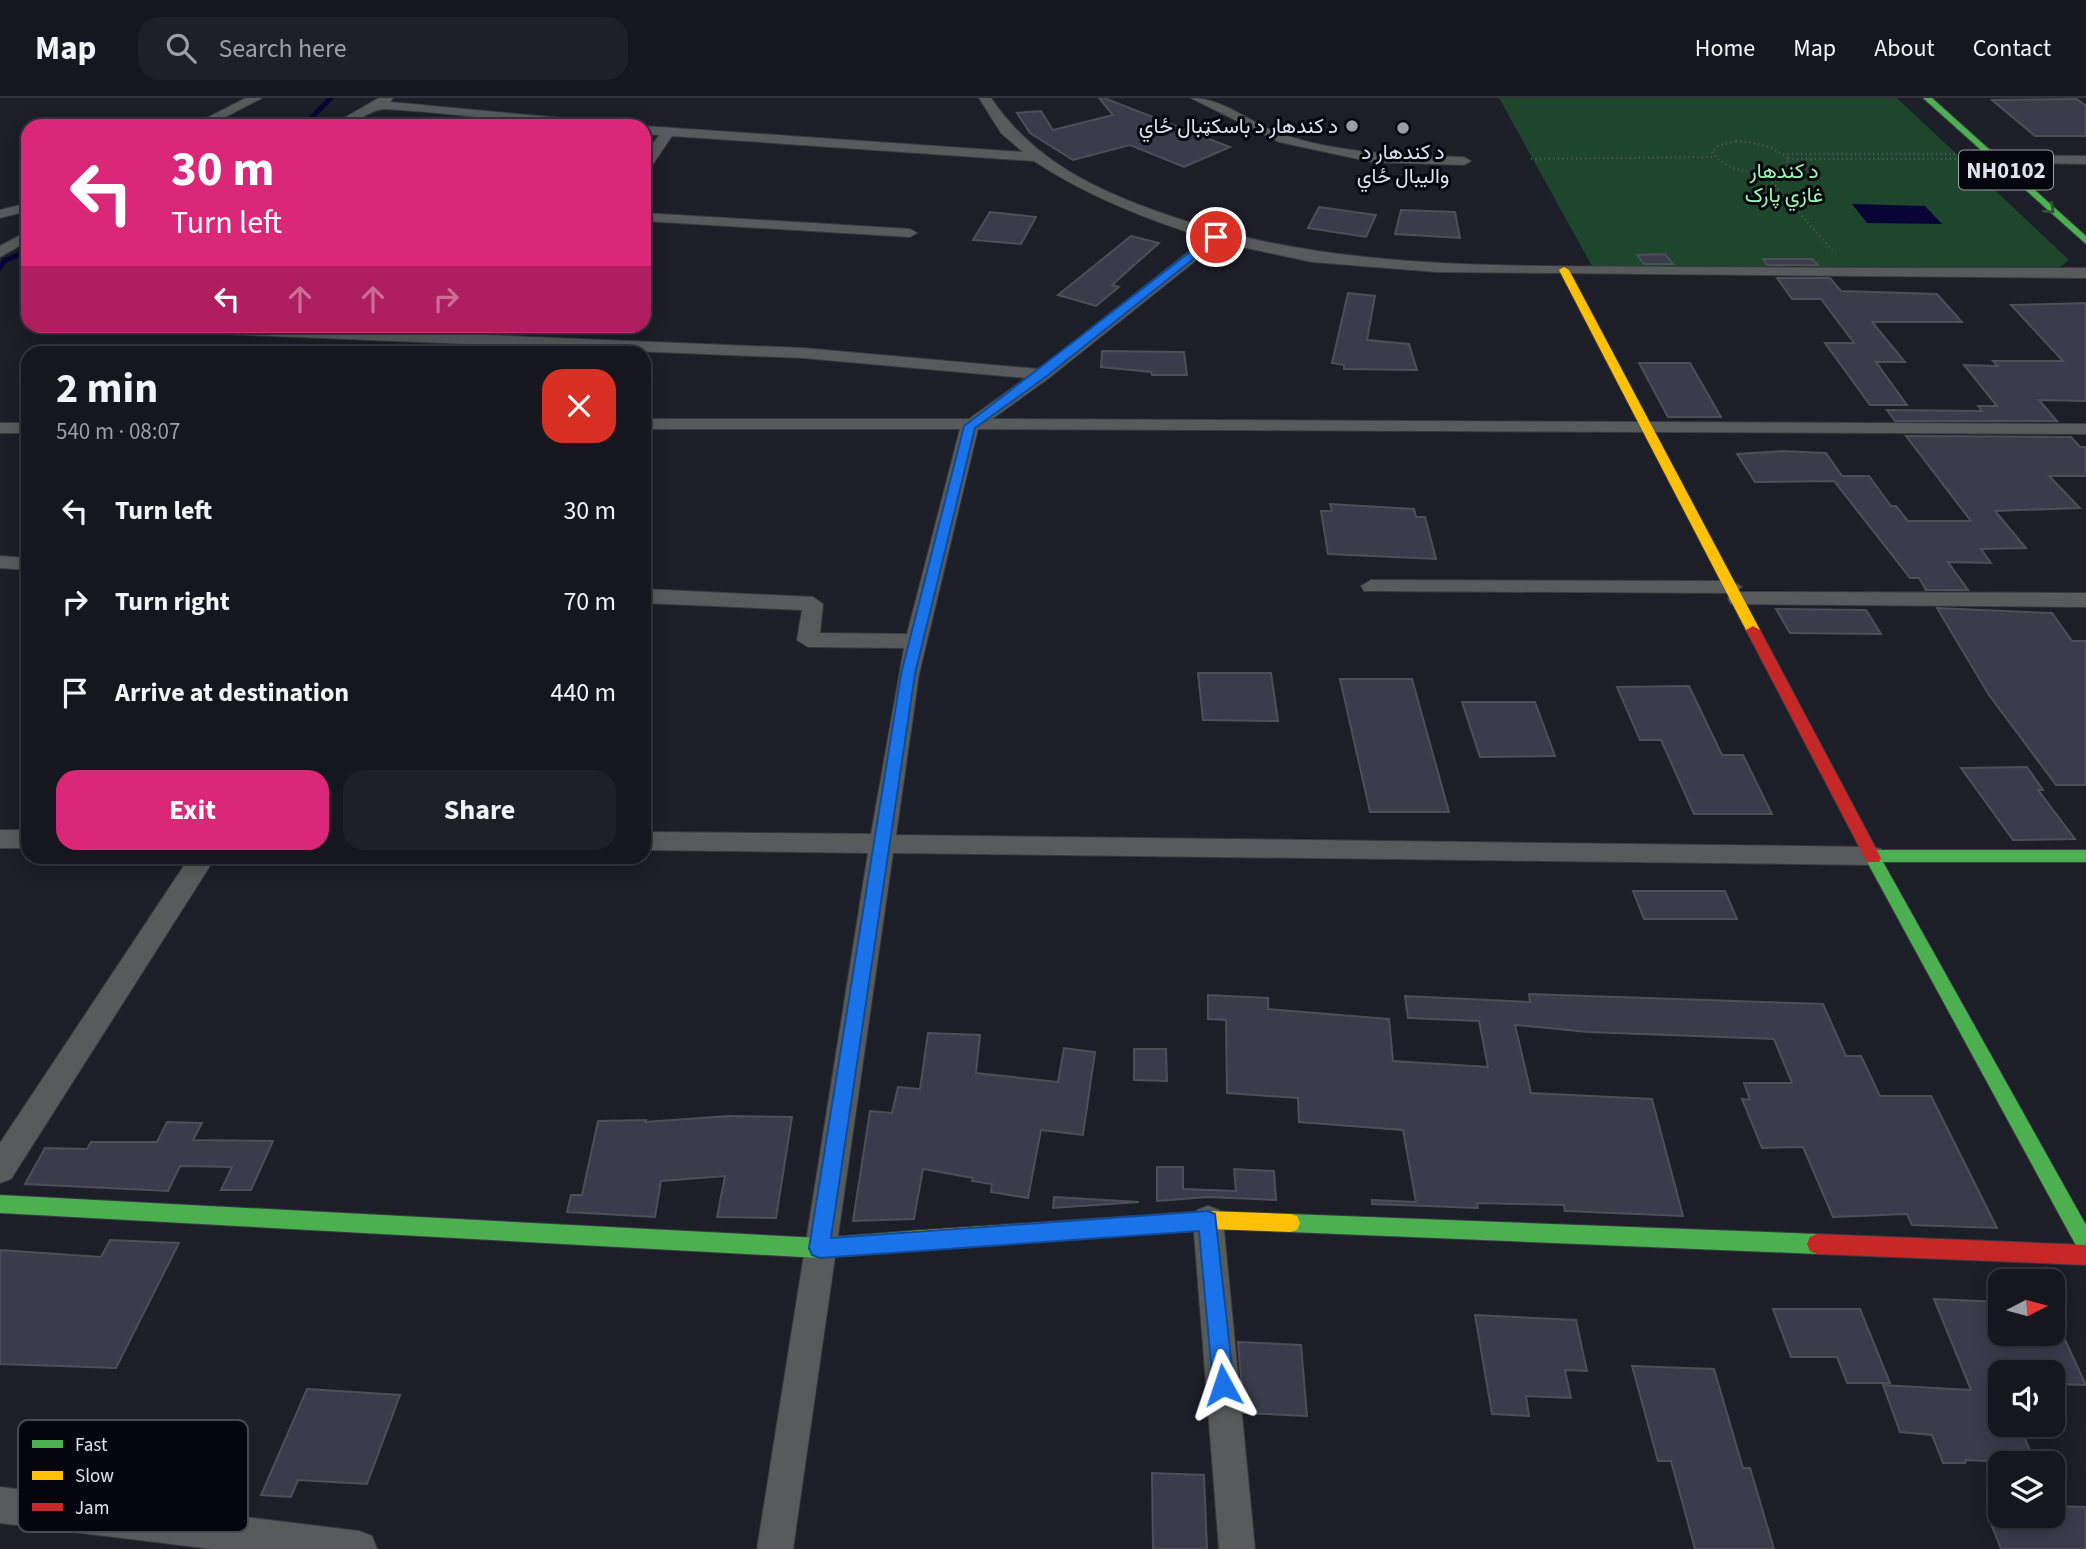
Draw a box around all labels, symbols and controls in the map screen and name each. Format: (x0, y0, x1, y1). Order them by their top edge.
search box (138, 17, 628, 80)
text: Map (35, 25, 96, 72)
icon: search (162, 29, 200, 67)
text: Search here (218, 30, 347, 67)
text: Home (1695, 31, 1755, 66)
text: Map (1793, 31, 1836, 66)
text: About (1874, 31, 1935, 66)
text: Contact (1973, 31, 2051, 66)
place label: د کندهار د باسکټبال ځاي (1139, 111, 1338, 143)
marker: د کندهار د باسکټبال ځاي (1344, 118, 1360, 134)
marker: د کندهار د واليبال ځاي (1395, 120, 1411, 136)
text: 30 m (171, 135, 275, 205)
place label: د کندهار د واليبال ځاي (1357, 137, 1449, 193)
icon: left (56, 147, 147, 238)
road number: NH0102 (1959, 151, 2053, 190)
park label: د کندهار غازي پارک (1745, 156, 1823, 212)
text: Turn left (171, 200, 282, 246)
one-way arrow (2042, 201, 2055, 214)
pin (1186, 207, 1246, 267)
icon: arrive (1197, 218, 1235, 256)
icon: left (208, 280, 246, 318)
icon: ahead (281, 280, 319, 318)
icon: ahead (354, 280, 392, 318)
icon: right (427, 280, 465, 318)
text: 2 min (56, 359, 158, 419)
button: close (542, 369, 616, 443)
text: 540 m · 08:07 (56, 415, 180, 448)
icon: left (56, 492, 94, 530)
text: Turn left (115, 492, 212, 529)
text: 30 m (563, 492, 616, 529)
icon: right (56, 583, 94, 621)
text: Turn right (115, 583, 230, 620)
text: 70 m (563, 583, 616, 620)
icon: arrive (56, 674, 94, 712)
text: Arrive at destination (115, 674, 349, 711)
text: 440 m (550, 674, 616, 711)
button: Exit (56, 770, 329, 850)
button: Share (343, 770, 616, 850)
north arrow (1988, 1269, 2065, 1346)
map controls (1988, 1269, 2065, 1528)
position arrow (1186, 1348, 1260, 1422)
button: sound (1988, 1360, 2065, 1437)
legend (18, 1420, 248, 1532)
text: Fast (75, 1432, 108, 1459)
button: layers (1988, 1451, 2065, 1528)
text: Slow (75, 1463, 114, 1490)
text: Jam (75, 1495, 109, 1522)

